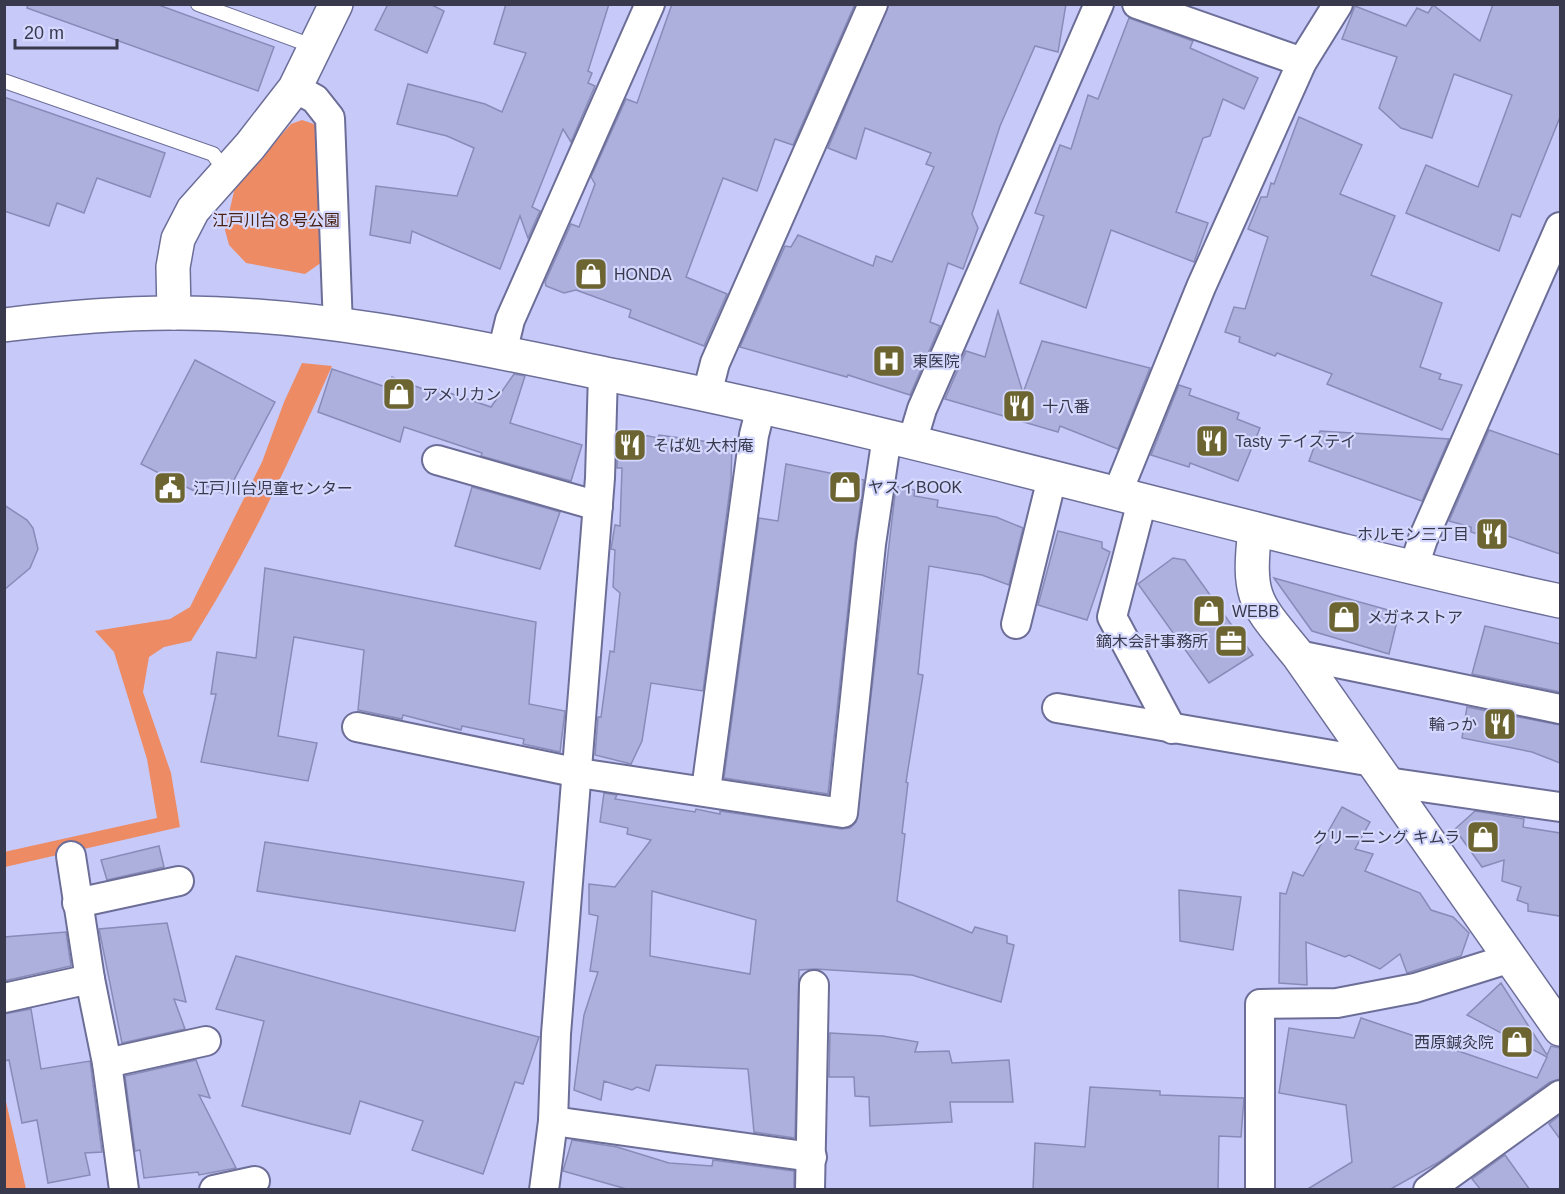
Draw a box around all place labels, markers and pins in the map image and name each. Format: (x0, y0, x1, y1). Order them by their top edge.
shop icon: HONDA (573, 256, 609, 292)
place label: HONDA (614, 266, 672, 283)
hospital icon: 東医院 (871, 343, 907, 379)
place label: 東医院 (912, 353, 960, 370)
shop icon: アメリカン (381, 376, 417, 412)
place label: アメリカン (422, 386, 501, 403)
restaurant icon: 十八番 (1001, 388, 1037, 424)
place label: 十八番 (1042, 398, 1090, 415)
restaurant icon: Tasty テイステイ (1194, 423, 1230, 459)
restaurant icon: そば処 大村庵 (612, 427, 648, 463)
place label: Tasty テイステイ (1235, 433, 1356, 450)
place label: そば処 大村庵 (653, 437, 753, 454)
shop icon: ヤスイBOOK (827, 469, 863, 505)
public building icon: 江戸川台児童センター (152, 470, 188, 506)
place label: ヤスイBOOK (868, 479, 963, 496)
place label: 江戸川台児童センター (193, 480, 353, 497)
restaurant icon: ホルモン三丁目 (1474, 516, 1510, 552)
place label: ホルモン三丁目 (1357, 526, 1469, 543)
shop icon: WEBB (1191, 593, 1227, 629)
shop icon: メガネストア (1326, 599, 1362, 635)
place label: WEBB (1232, 603, 1279, 620)
place label: メガネストア (1367, 609, 1463, 626)
office icon: 鏑木会計事務所 (1213, 623, 1249, 659)
place label: 鏑木会計事務所 (1096, 633, 1208, 650)
restaurant icon: 輪っか (1482, 706, 1518, 742)
place label: 輪っか (1429, 716, 1477, 733)
shop icon: クリーニング キムラ (1465, 819, 1501, 855)
place label: クリーニング キムラ (1312, 829, 1460, 846)
shop icon: 西原鍼灸院 (1499, 1024, 1535, 1060)
place label: 西原鍼灸院 (1414, 1034, 1494, 1051)

